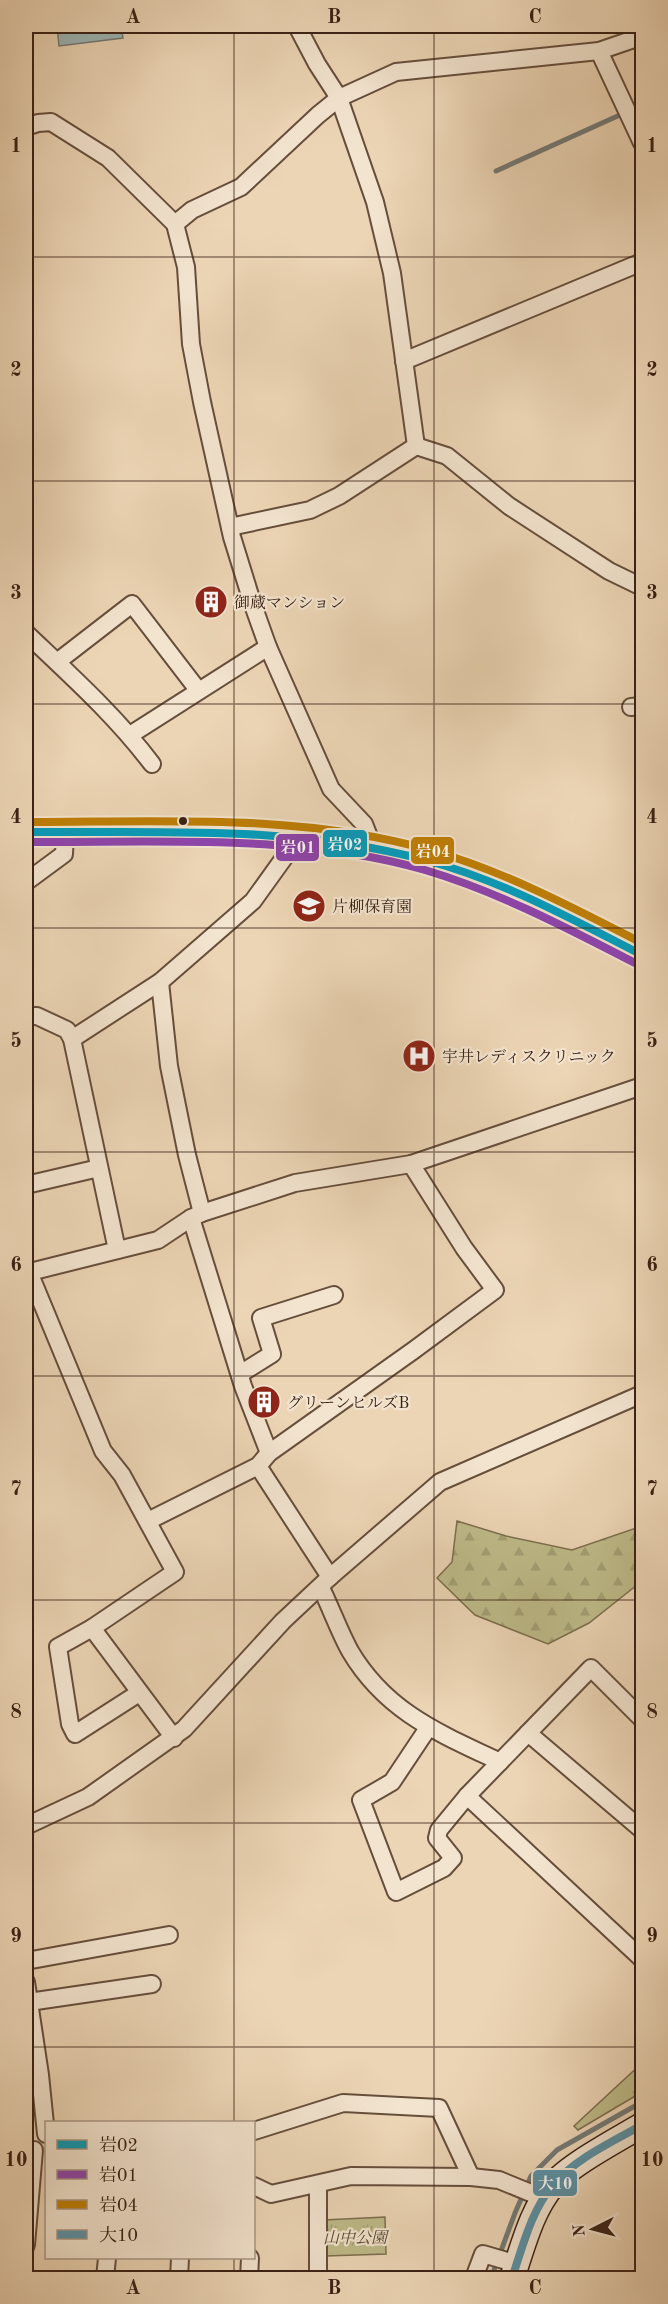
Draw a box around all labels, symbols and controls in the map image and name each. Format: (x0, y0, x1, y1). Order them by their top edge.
text: A (125, 8, 141, 28)
text: B (327, 8, 341, 28)
text: C (528, 8, 542, 28)
text: 1 (10, 137, 22, 157)
text: 1 (646, 137, 658, 157)
text: 2 (10, 361, 22, 381)
text: 2 (646, 361, 658, 381)
text: 3 (10, 584, 22, 604)
building icon: 御蔵マンション (193, 584, 229, 620)
text: 3 (646, 584, 658, 604)
place label: 御蔵マンション (234, 594, 345, 612)
text: 4 (10, 808, 22, 828)
text: 4 (646, 808, 658, 828)
unlabelled marker (177, 815, 189, 827)
line badge: 岩02 (322, 829, 368, 858)
line badge: 岩01 (275, 833, 320, 862)
text: 岩02 (328, 836, 362, 854)
line badge: 岩04 (410, 836, 455, 865)
text: 岩01 (281, 839, 315, 857)
text: 岩04 (416, 843, 450, 861)
school or university icon: 片柳保育園 (291, 888, 327, 924)
place label: 片柳保育園 (332, 898, 412, 916)
text: 5 (10, 1031, 22, 1052)
text: 5 (646, 1031, 658, 1052)
hospital icon: 宇井レディスクリニック (401, 1038, 437, 1074)
place label: 宇井レディスクリニック (442, 1048, 616, 1066)
text: 6 (10, 1256, 22, 1276)
text: 6 (646, 1256, 658, 1276)
building icon: グリーンヒルズB (246, 1384, 282, 1420)
place label: グリーンヒルズB (287, 1394, 409, 1412)
text: 7 (10, 1480, 22, 1500)
text: 7 (646, 1480, 658, 1500)
text: 8 (10, 1703, 22, 1723)
text: 8 (646, 1703, 658, 1723)
text: 9 (10, 1927, 22, 1947)
text: 9 (646, 1927, 658, 1947)
legend (45, 2121, 255, 2259)
text: 岩02 (99, 2135, 138, 2155)
text: 10 (4, 2151, 28, 2171)
text: 10 (640, 2151, 664, 2171)
text: 岩01 (99, 2165, 138, 2185)
line badge: 大10 (532, 2169, 578, 2197)
text: 大10 (538, 2175, 572, 2193)
text: 岩04 (99, 2195, 138, 2215)
north arrow (563, 2199, 623, 2259)
text: N (571, 2223, 589, 2237)
text: 大10 (99, 2225, 138, 2245)
park label: 山中公園 (323, 2229, 390, 2247)
text: A (125, 2279, 141, 2299)
text: B (327, 2279, 341, 2299)
text: C (528, 2279, 542, 2299)

